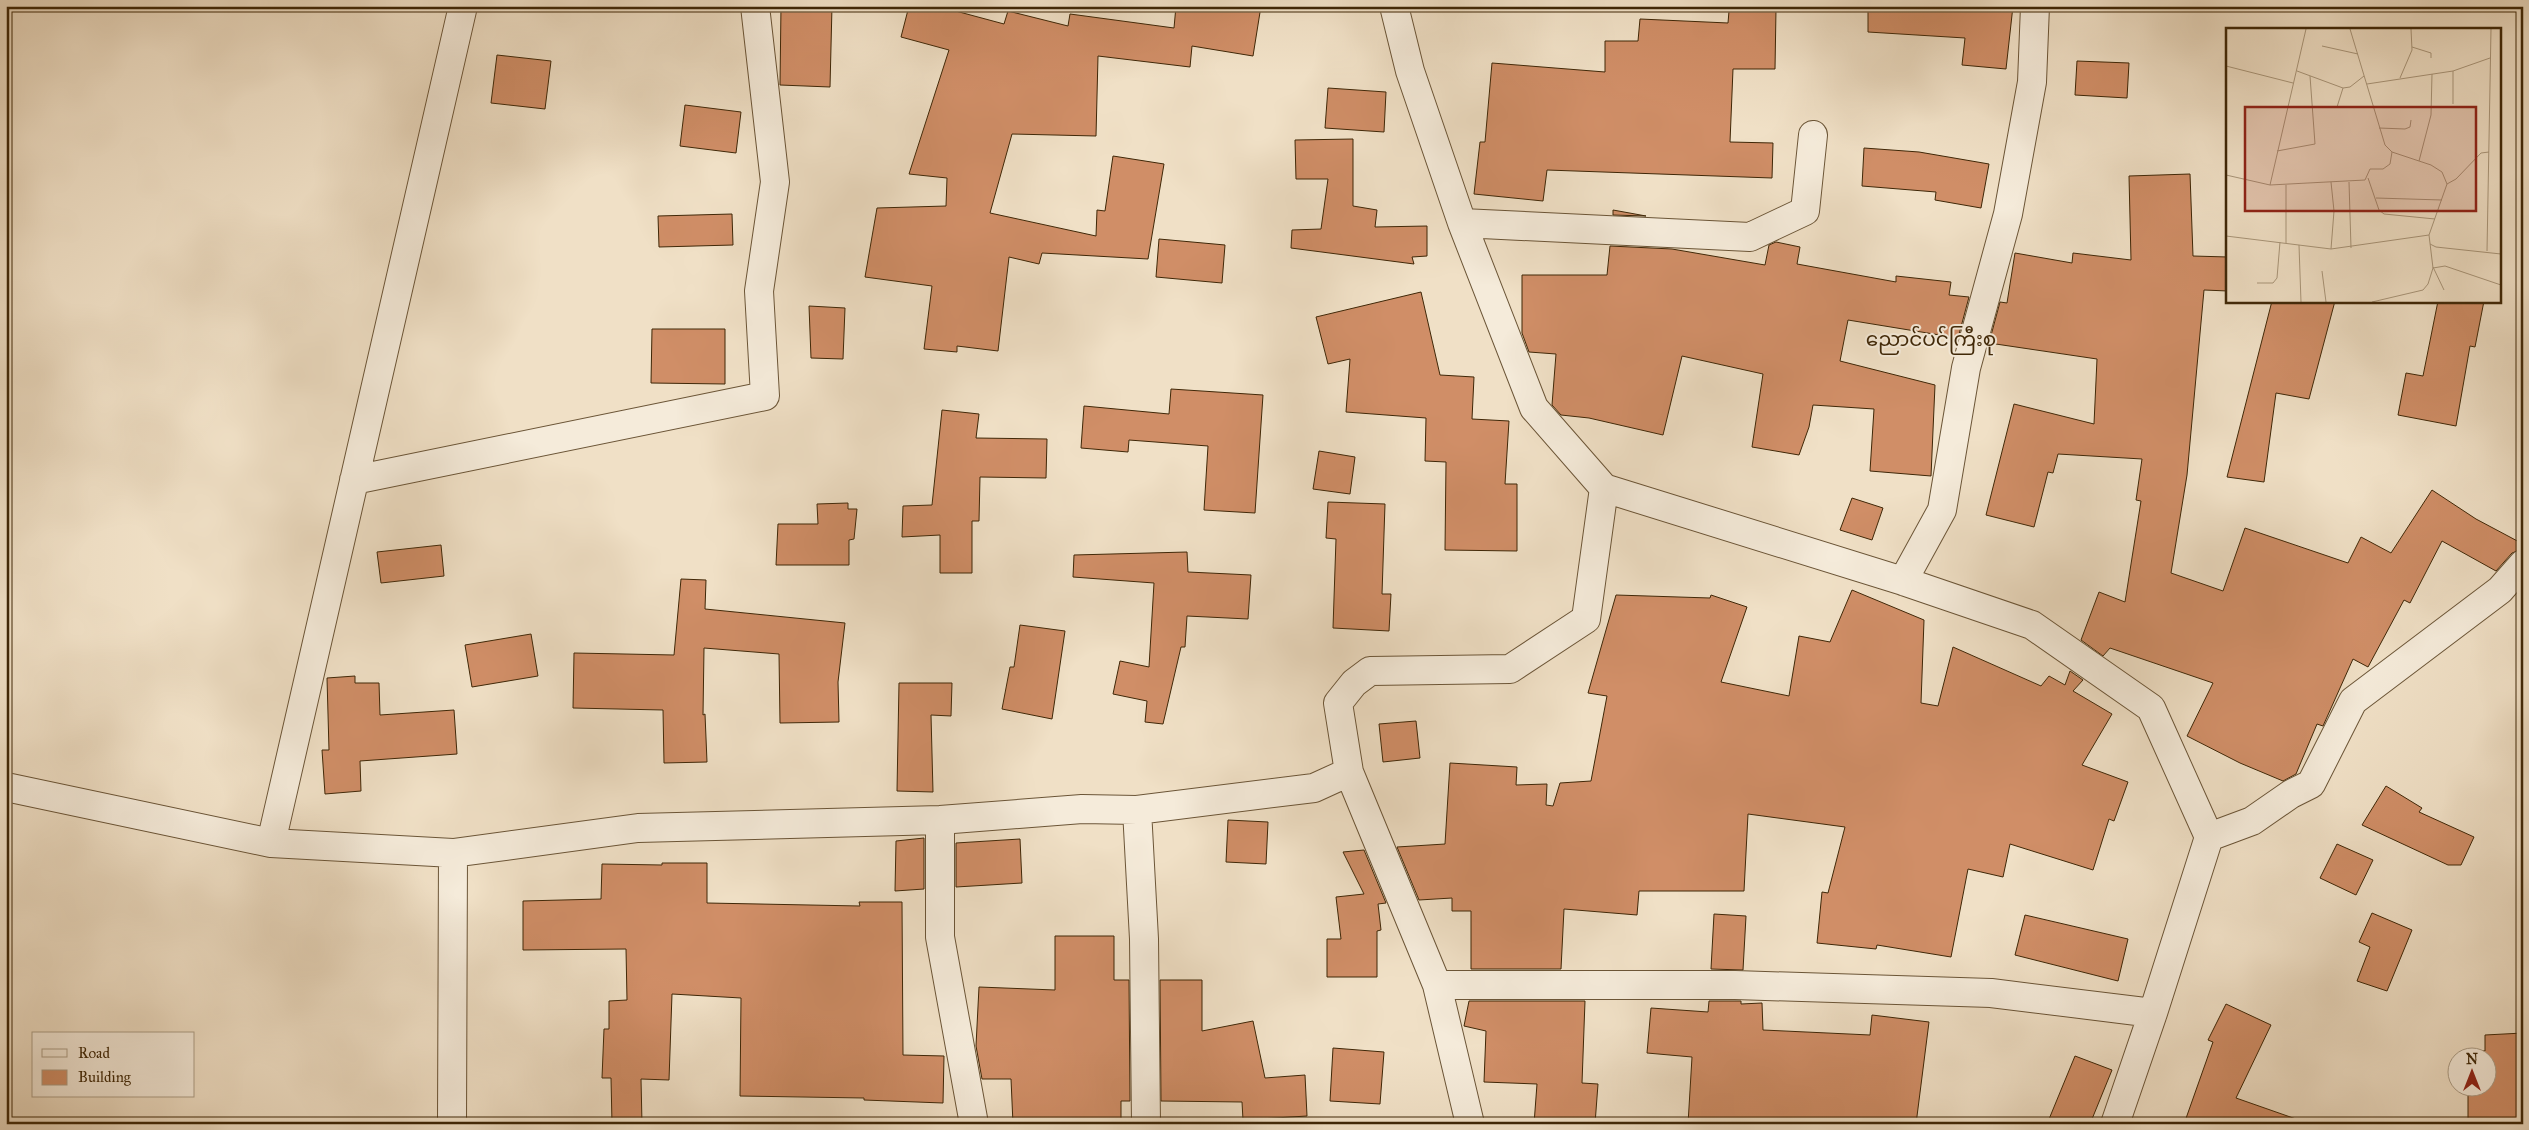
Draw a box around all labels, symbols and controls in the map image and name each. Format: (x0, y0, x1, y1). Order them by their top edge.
inset map (2226, 28, 2502, 302)
district label: ညောင်ပင်ကြီးစု (1866, 325, 1996, 356)
legend (32, 1032, 195, 1098)
text: Road (78, 1044, 110, 1062)
north arrow (2446, 1048, 2496, 1098)
text: N (2466, 1051, 2478, 1068)
text: Building (78, 1068, 132, 1086)

